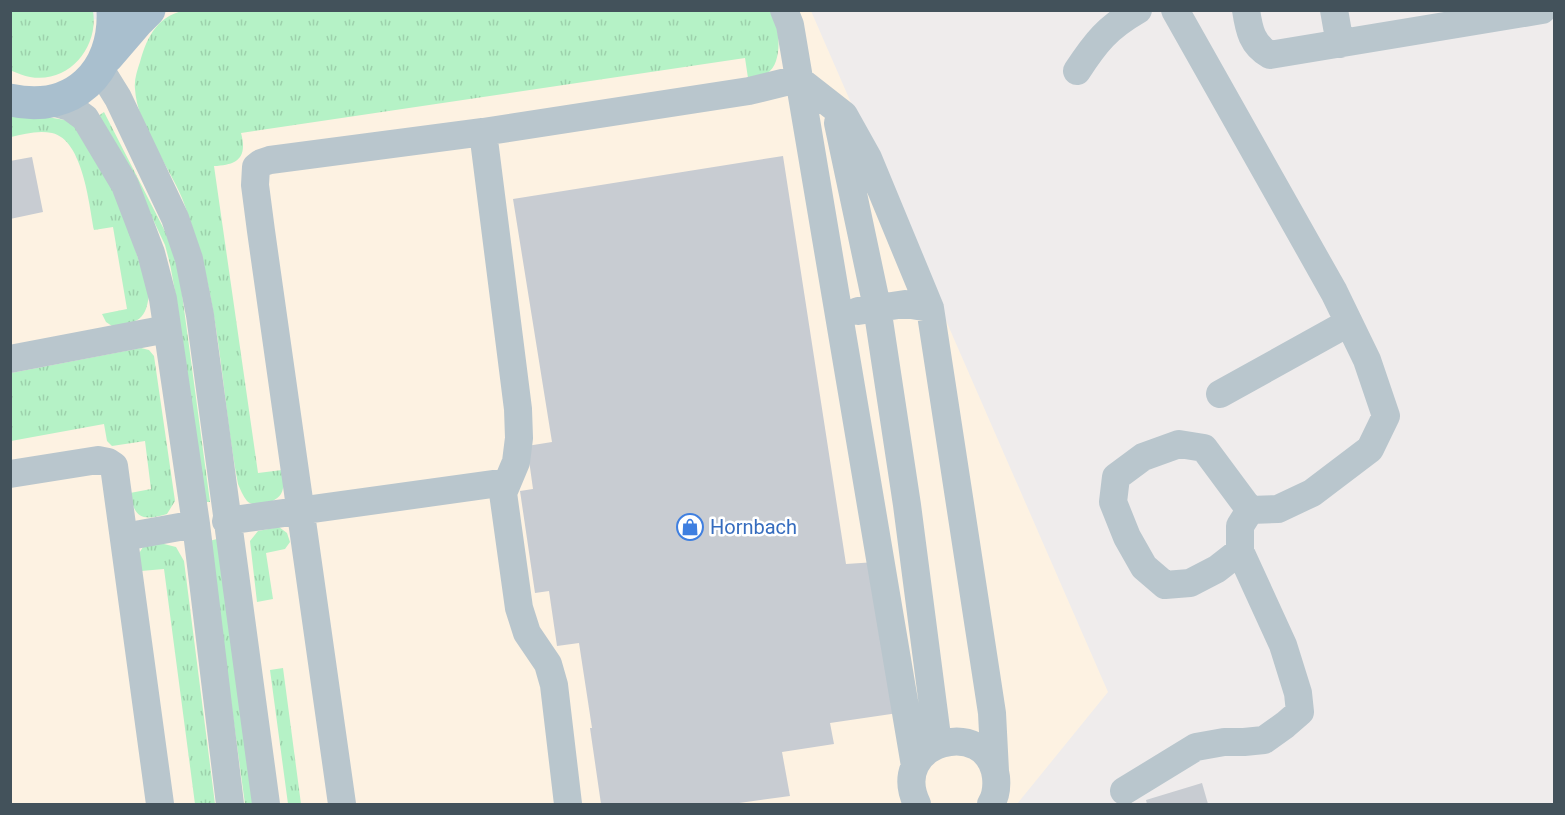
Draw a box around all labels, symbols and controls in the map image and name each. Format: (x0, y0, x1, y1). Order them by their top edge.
shop icon: Hornbach (675, 512, 705, 542)
place label: Hornbach (710, 515, 797, 539)

